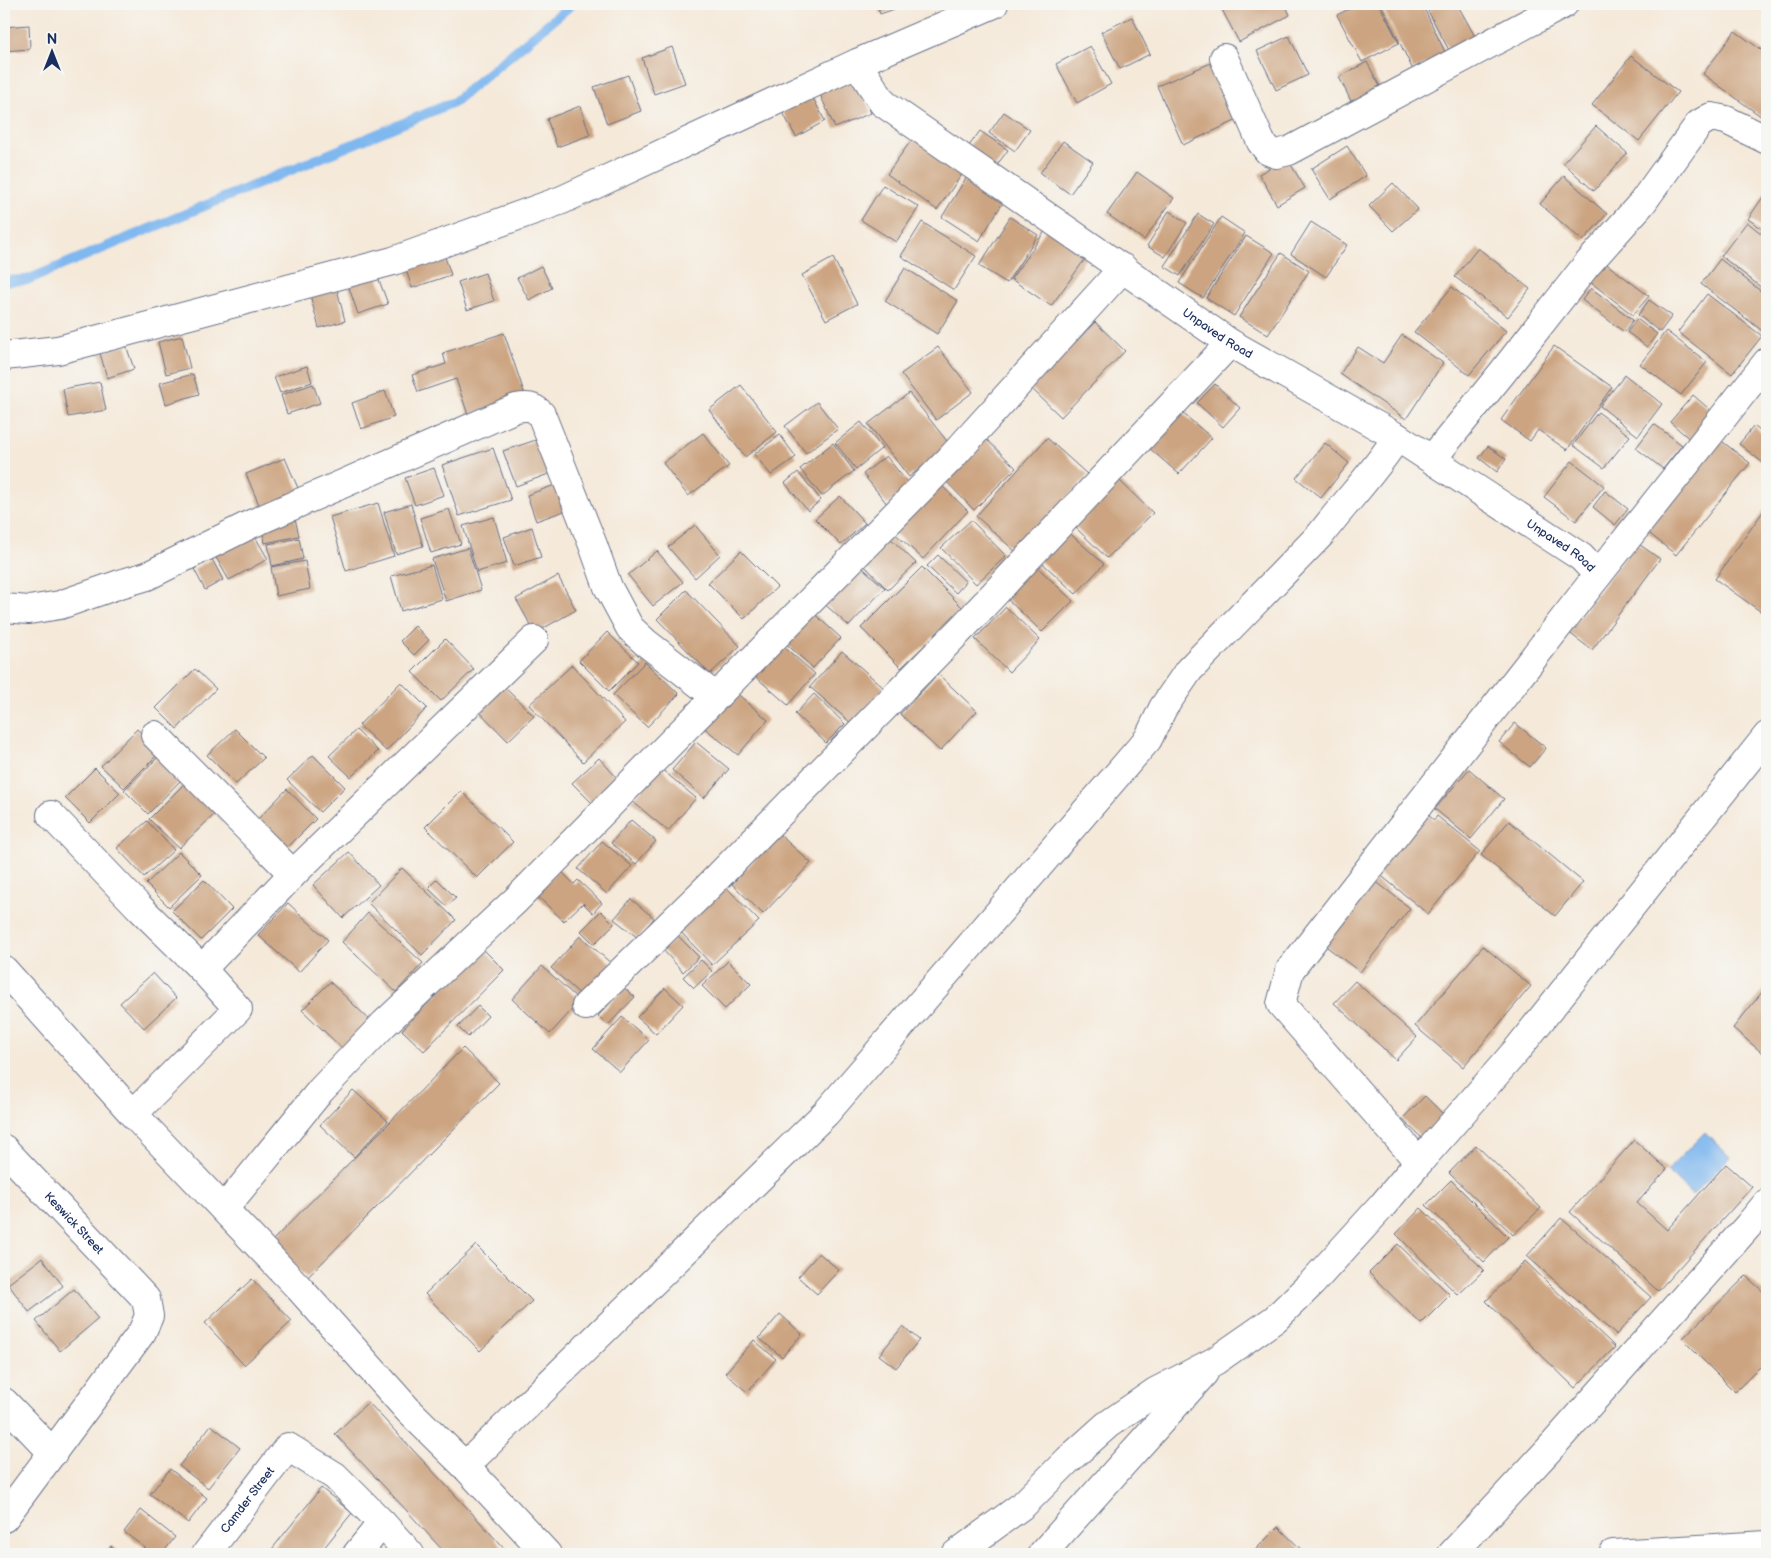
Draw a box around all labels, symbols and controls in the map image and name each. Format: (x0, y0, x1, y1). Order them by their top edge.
north arrow (28, 28, 78, 78)
text: N (47, 31, 57, 48)
street label: Unpaved Road (1179, 305, 1256, 362)
street label: Unpaved Road (1524, 516, 1599, 575)
street label: Keswick Street (41, 1189, 107, 1257)
street label: Camder Street (217, 1464, 278, 1536)

